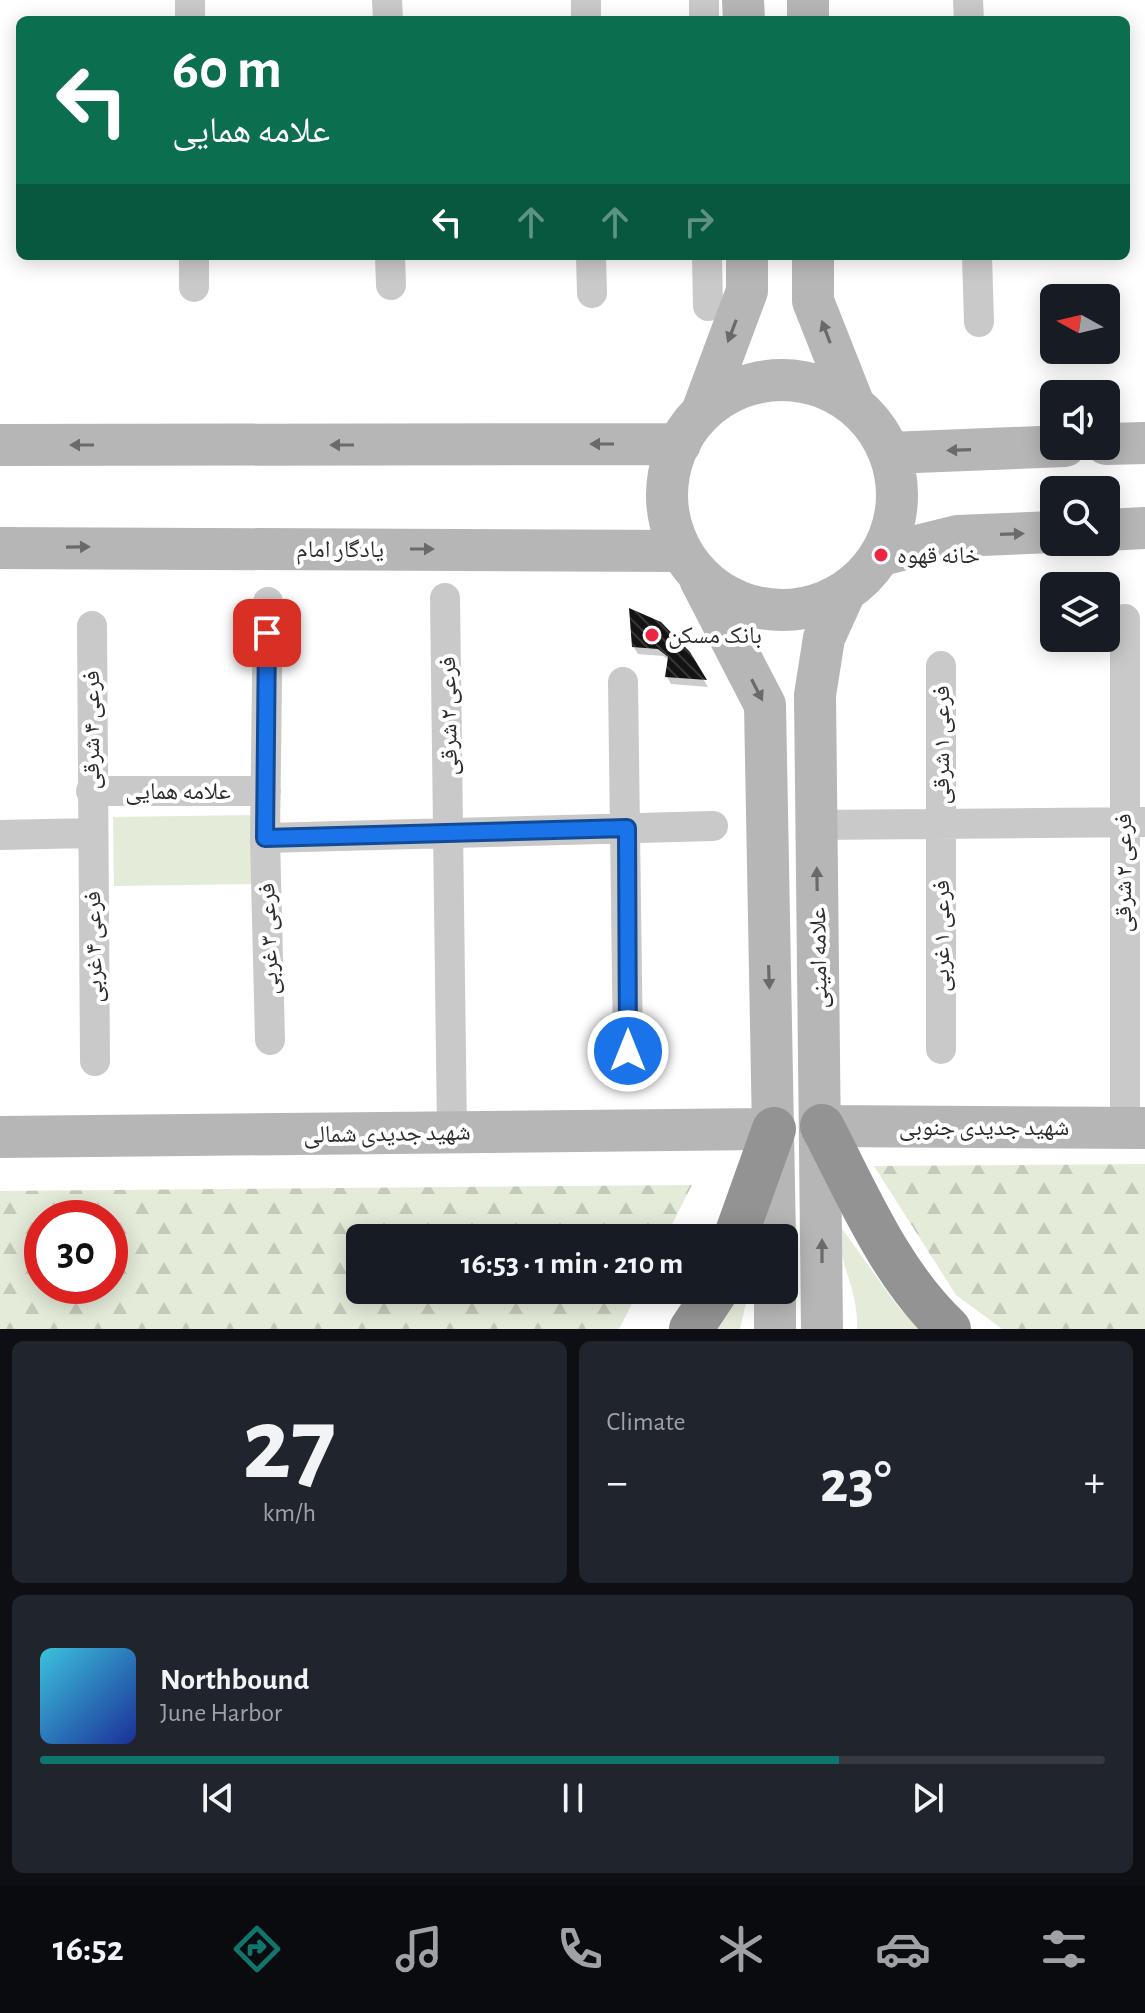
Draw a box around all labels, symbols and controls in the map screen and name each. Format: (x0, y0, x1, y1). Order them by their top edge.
text: 60 m (172, 42, 282, 98)
icon: left (40, 48, 144, 152)
text: علامه همایی (172, 113, 330, 149)
icon: left (425, 200, 469, 244)
icon: ahead (509, 200, 553, 244)
icon: ahead (593, 200, 637, 244)
icon: right (677, 200, 721, 244)
north arrow (1040, 284, 1120, 364)
map controls (1040, 284, 1120, 652)
one-way arrow (725, 319, 738, 343)
one-way arrow (819, 320, 832, 344)
button: sound (1040, 380, 1120, 460)
one-way arrow (589, 438, 614, 450)
one-way arrow (69, 439, 94, 451)
one-way arrow (329, 439, 354, 451)
one-way arrow (946, 444, 971, 457)
button: search (1040, 476, 1120, 556)
one-way arrow (1000, 527, 1025, 540)
street label: یادگار امام (296, 538, 384, 565)
one-way arrow (66, 541, 91, 553)
one-way arrow (410, 543, 435, 555)
place label: خانه قهوه (897, 544, 980, 568)
marker: خانه قهوه (872, 546, 890, 564)
button: layers (1040, 572, 1120, 652)
pin (233, 599, 301, 667)
icon: arrive (245, 611, 289, 655)
place label: بانک مسکن (668, 624, 762, 649)
marker: بانک مسکن (643, 626, 661, 644)
street label: فرعی ۲ شرقی (436, 656, 463, 776)
street label: فرعی ۴ شرقی (80, 670, 105, 790)
one-way arrow (751, 679, 764, 702)
street label: فرعی ۱ شرقی (930, 685, 955, 805)
street label: علامه همایی (125, 780, 231, 805)
street label: فرعی ۲ شرقی (1112, 813, 1137, 933)
one-way arrow (810, 866, 823, 891)
street label: فرعی ۱ غربی (930, 880, 955, 992)
street label: فرعی ۳ غربی (255, 883, 284, 995)
street label: فرعی ۴ غربی (81, 891, 108, 1003)
street label: علامه امینی (806, 907, 833, 1009)
one-way arrow (763, 965, 776, 990)
position arrow (586, 1009, 670, 1093)
street label: شهید جدیدی جنوبی (899, 1116, 1069, 1141)
street label: شهید جدیدی شمالی (303, 1121, 471, 1148)
speed limit sign: 30 (24, 1200, 128, 1304)
one-way arrow (816, 1238, 828, 1263)
text: 16:53 · 1 min · 210 m (461, 1249, 683, 1279)
text: 27 (242, 1394, 336, 1498)
text: Climate (607, 1409, 685, 1435)
text: 23° (820, 1453, 892, 1513)
text: − (607, 1461, 628, 1505)
text: + (1084, 1461, 1105, 1505)
text: km/h (262, 1500, 316, 1526)
text: Northbound (160, 1665, 309, 1695)
text: June Harbor (160, 1700, 282, 1726)
icon: previous (196, 1776, 240, 1820)
icon: pause (551, 1776, 595, 1820)
icon: next (906, 1776, 950, 1820)
icon: directions (229, 1921, 285, 1977)
icon: music (391, 1921, 447, 1977)
icon: phone (552, 1921, 608, 1977)
icon: climate (713, 1921, 769, 1977)
icon: car (875, 1921, 931, 1977)
icon: filters (1036, 1921, 1092, 1977)
text: 16:52 (53, 1931, 124, 1967)

